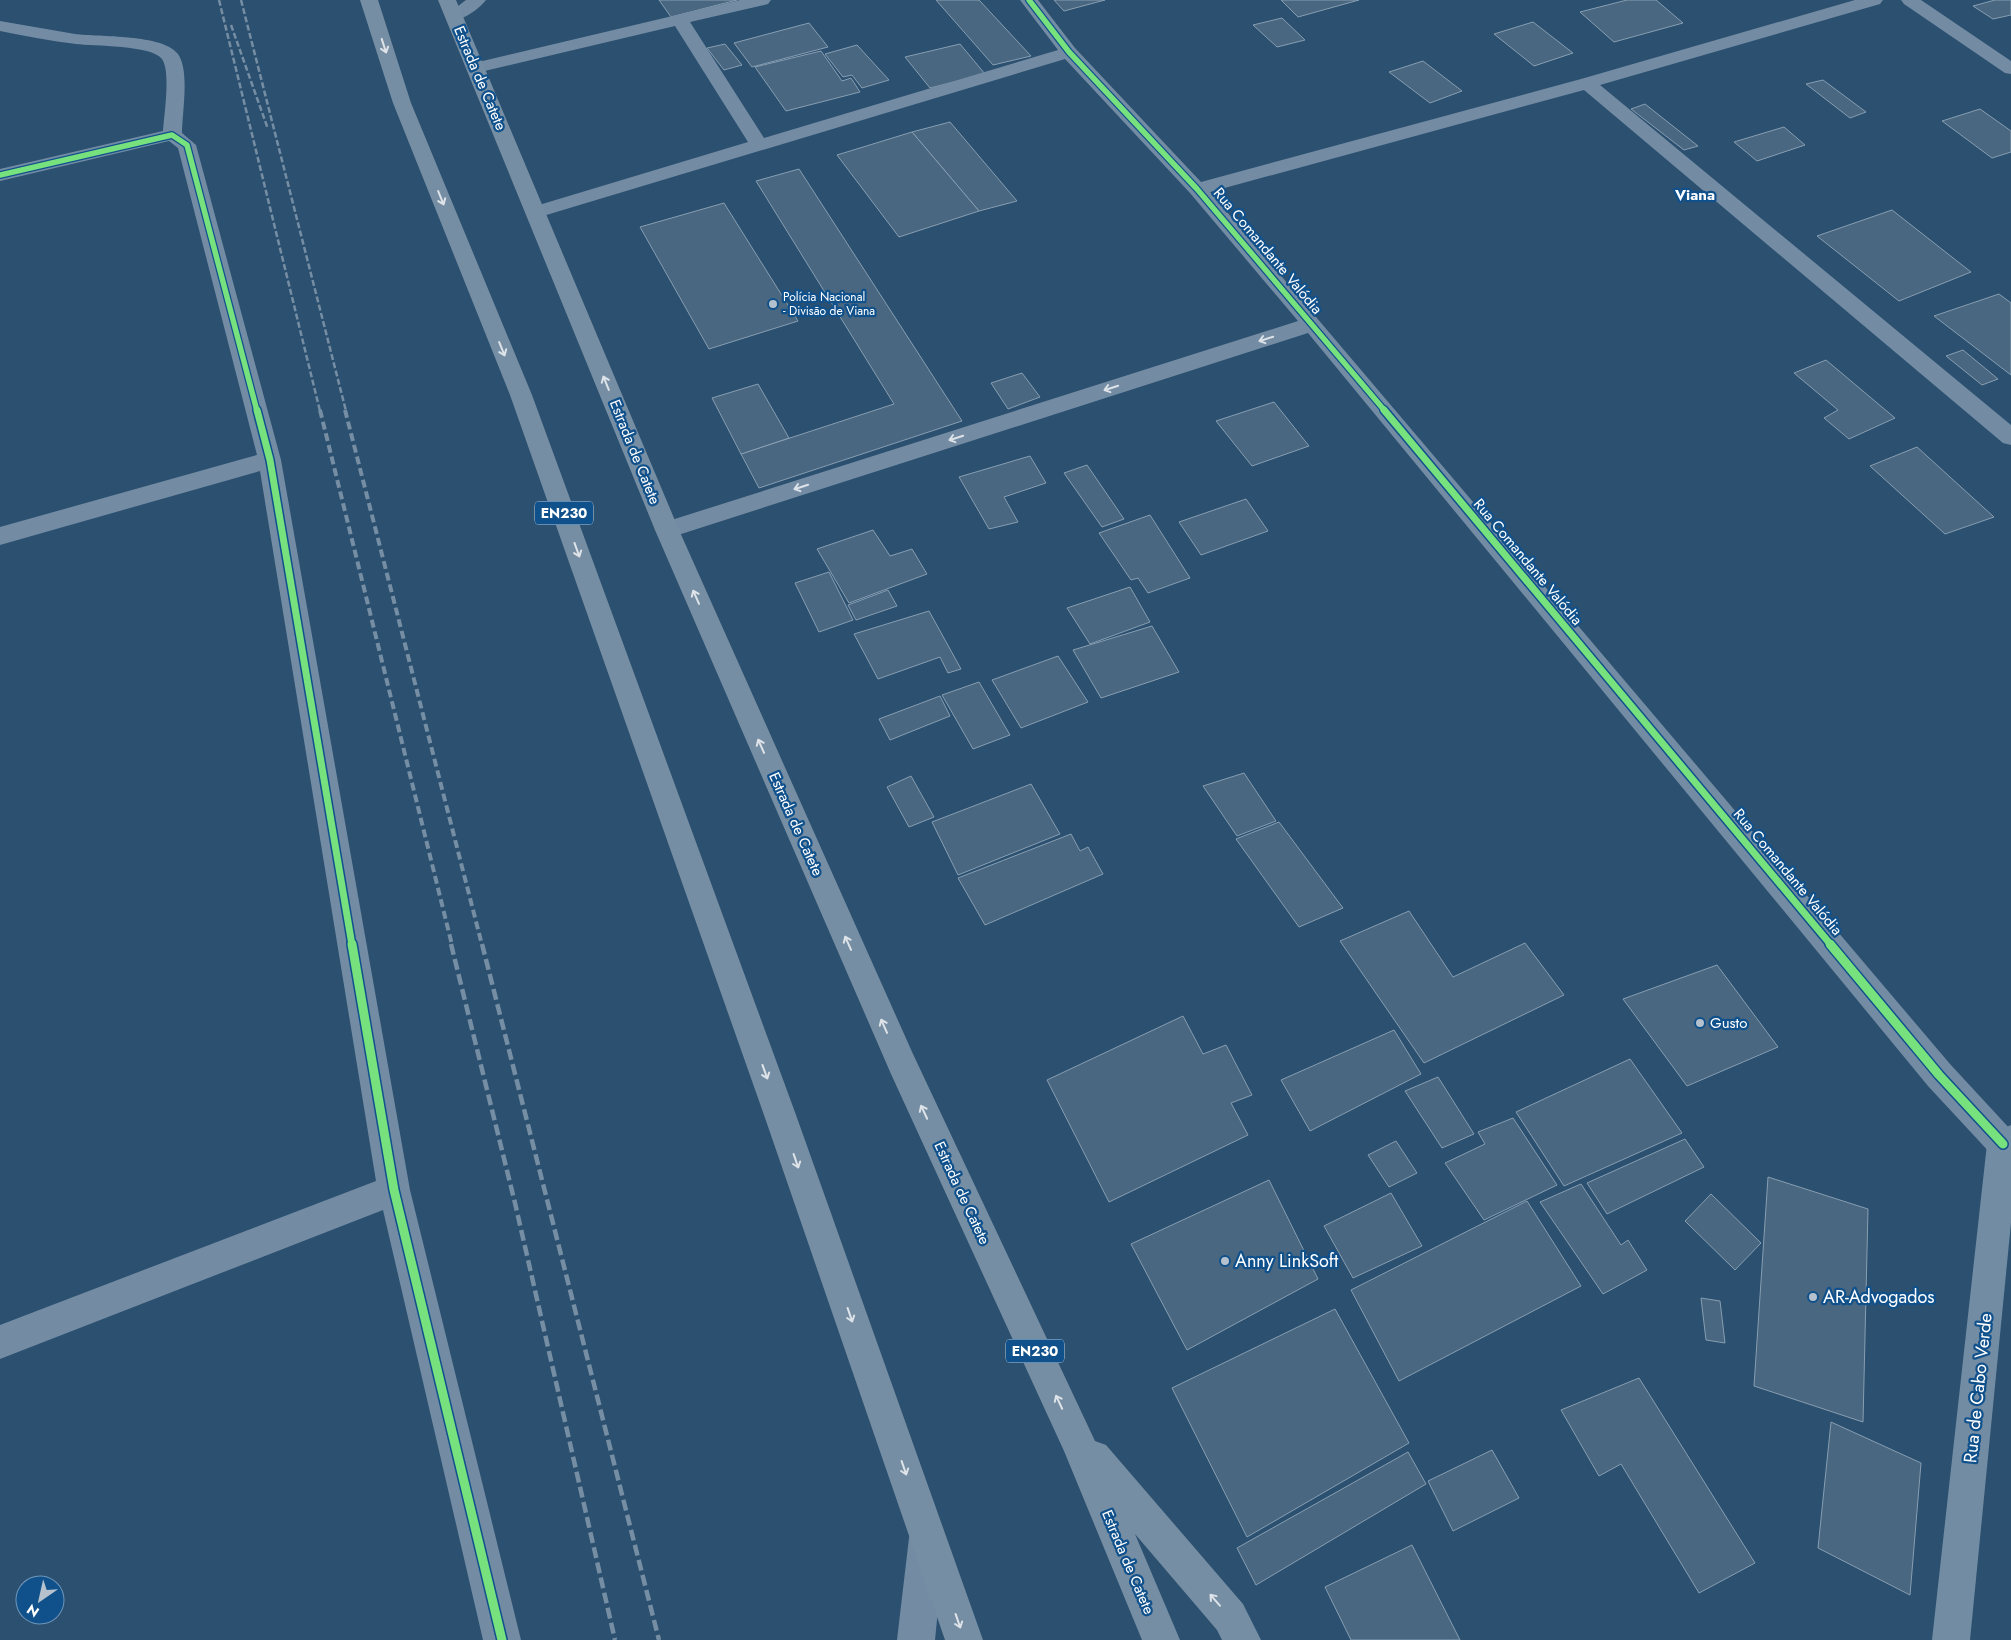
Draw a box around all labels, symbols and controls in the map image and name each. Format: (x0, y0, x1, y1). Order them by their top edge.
street label: Estrada de Catete (448, 22, 512, 134)
one-way arrow (380, 38, 389, 54)
street label: Rua Comandante Valódia (1208, 183, 1328, 319)
district label: Viana (1674, 184, 1715, 206)
one-way arrow (437, 190, 446, 205)
place label: Polícia Nacional - Divisão de Viana (783, 288, 875, 320)
marker: Polícia Nacional - Divisão de Viana (767, 298, 779, 310)
one-way arrow (1259, 335, 1274, 344)
one-way arrow (498, 341, 508, 356)
one-way arrow (601, 376, 611, 391)
one-way arrow (1103, 384, 1119, 394)
street label: Estrada de Catete (604, 396, 666, 508)
one-way arrow (949, 434, 965, 443)
one-way arrow (794, 483, 810, 493)
street label: Rua Comandante Valódia (1468, 494, 1588, 630)
road number: EN230 (535, 502, 593, 524)
one-way arrow (573, 542, 582, 558)
one-way arrow (691, 590, 701, 605)
one-way arrow (756, 739, 766, 754)
street label: Estrada de Catete (763, 769, 829, 880)
street label: Rua Comandante Valódia (1728, 804, 1848, 940)
one-way arrow (842, 936, 852, 951)
place label: Gusto (1710, 1012, 1747, 1034)
marker: Gusto (1694, 1017, 1706, 1029)
one-way arrow (879, 1019, 889, 1034)
one-way arrow (761, 1064, 770, 1079)
one-way arrow (919, 1105, 928, 1120)
street label: Estrada de Catete (928, 1138, 996, 1248)
one-way arrow (792, 1153, 802, 1169)
place label: Anny LinkSoft (1235, 1248, 1339, 1274)
marker: Anny LinkSoft (1219, 1255, 1231, 1267)
place label: AR-Advogados (1823, 1284, 1935, 1310)
marker: AR-Advogados (1807, 1291, 1819, 1303)
one-way arrow (846, 1306, 855, 1322)
street label: Rua de Cabo Verde (1957, 1312, 1999, 1464)
road number: EN230 (1006, 1340, 1064, 1362)
one-way arrow (1054, 1395, 1063, 1410)
one-way arrow (900, 1460, 909, 1475)
street label: Estrada de Catete (1096, 1506, 1160, 1618)
north arrow (15, 1575, 65, 1625)
one-way arrow (1209, 1593, 1221, 1606)
text: N (23, 1599, 43, 1622)
one-way arrow (954, 1613, 963, 1629)

